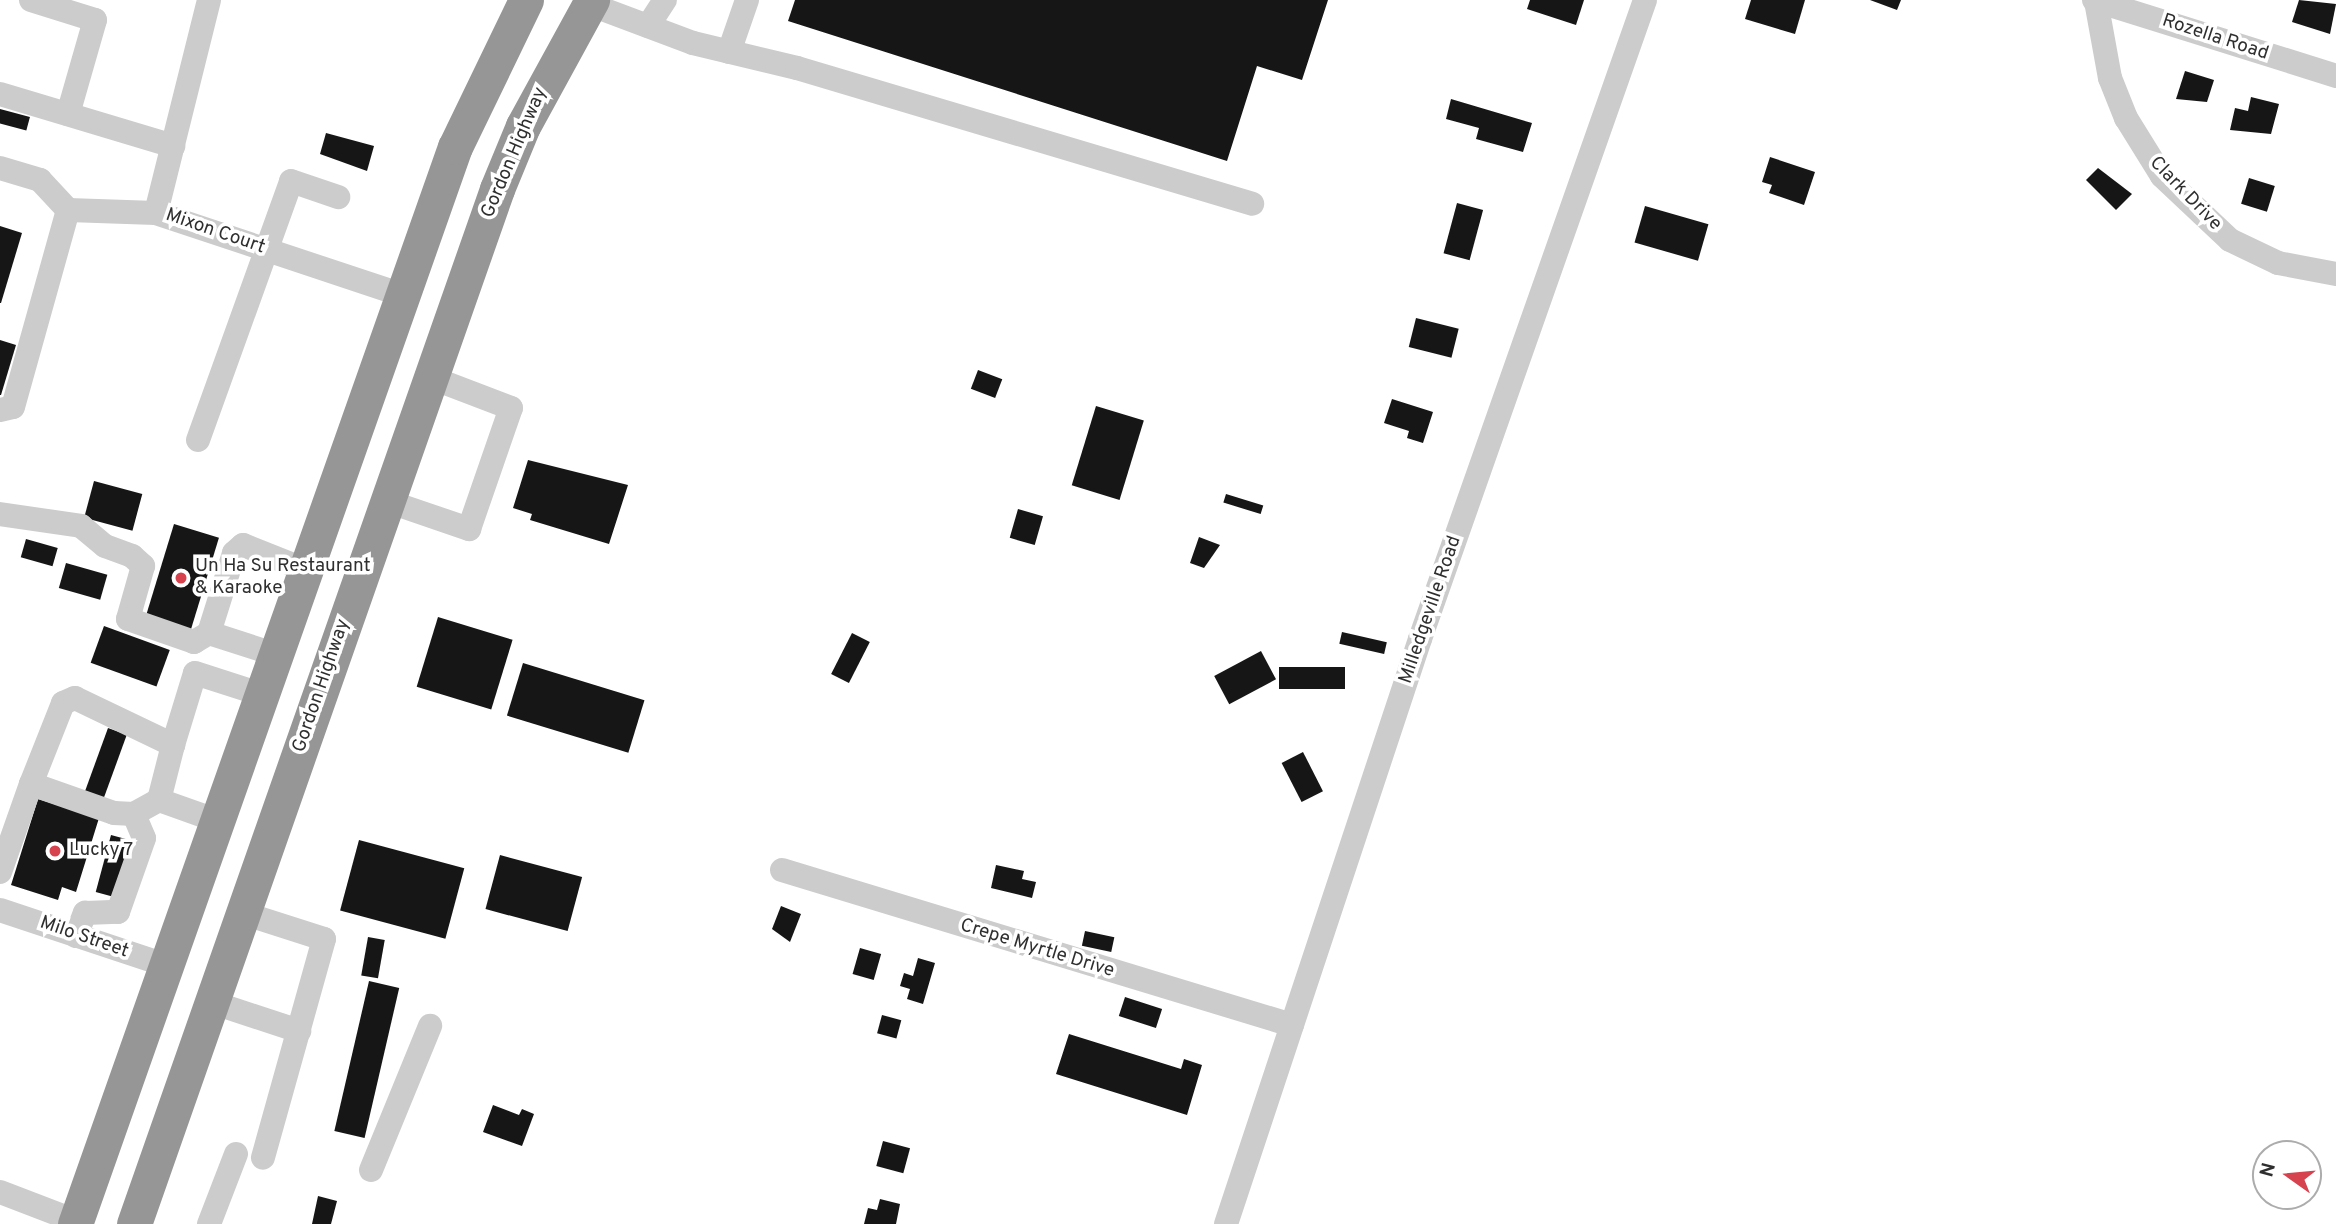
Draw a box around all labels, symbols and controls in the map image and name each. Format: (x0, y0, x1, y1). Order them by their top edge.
street label: Rozella Road (2159, 10, 2271, 66)
street label: Gordon Highway (477, 84, 553, 222)
street label: Clark Drive (2144, 152, 2226, 236)
street label: Mixon Court (162, 204, 268, 260)
street label: Milledgeville Road (1395, 533, 1467, 687)
place label: Un Ha Su Restaurant & Karaoke (195, 556, 371, 600)
marker: Un Ha Su Restaurant & Karaoke (173, 570, 189, 586)
street label: Gordon Highway (289, 616, 355, 756)
place label: Lucky 7 (69, 840, 134, 862)
marker: Lucky 7 (47, 843, 63, 859)
street label: Milo Street (37, 912, 131, 964)
street label: Crepe Myrtle Drive (957, 915, 1117, 983)
north arrow (2252, 1140, 2322, 1210)
text: N (2255, 1160, 2282, 1180)

